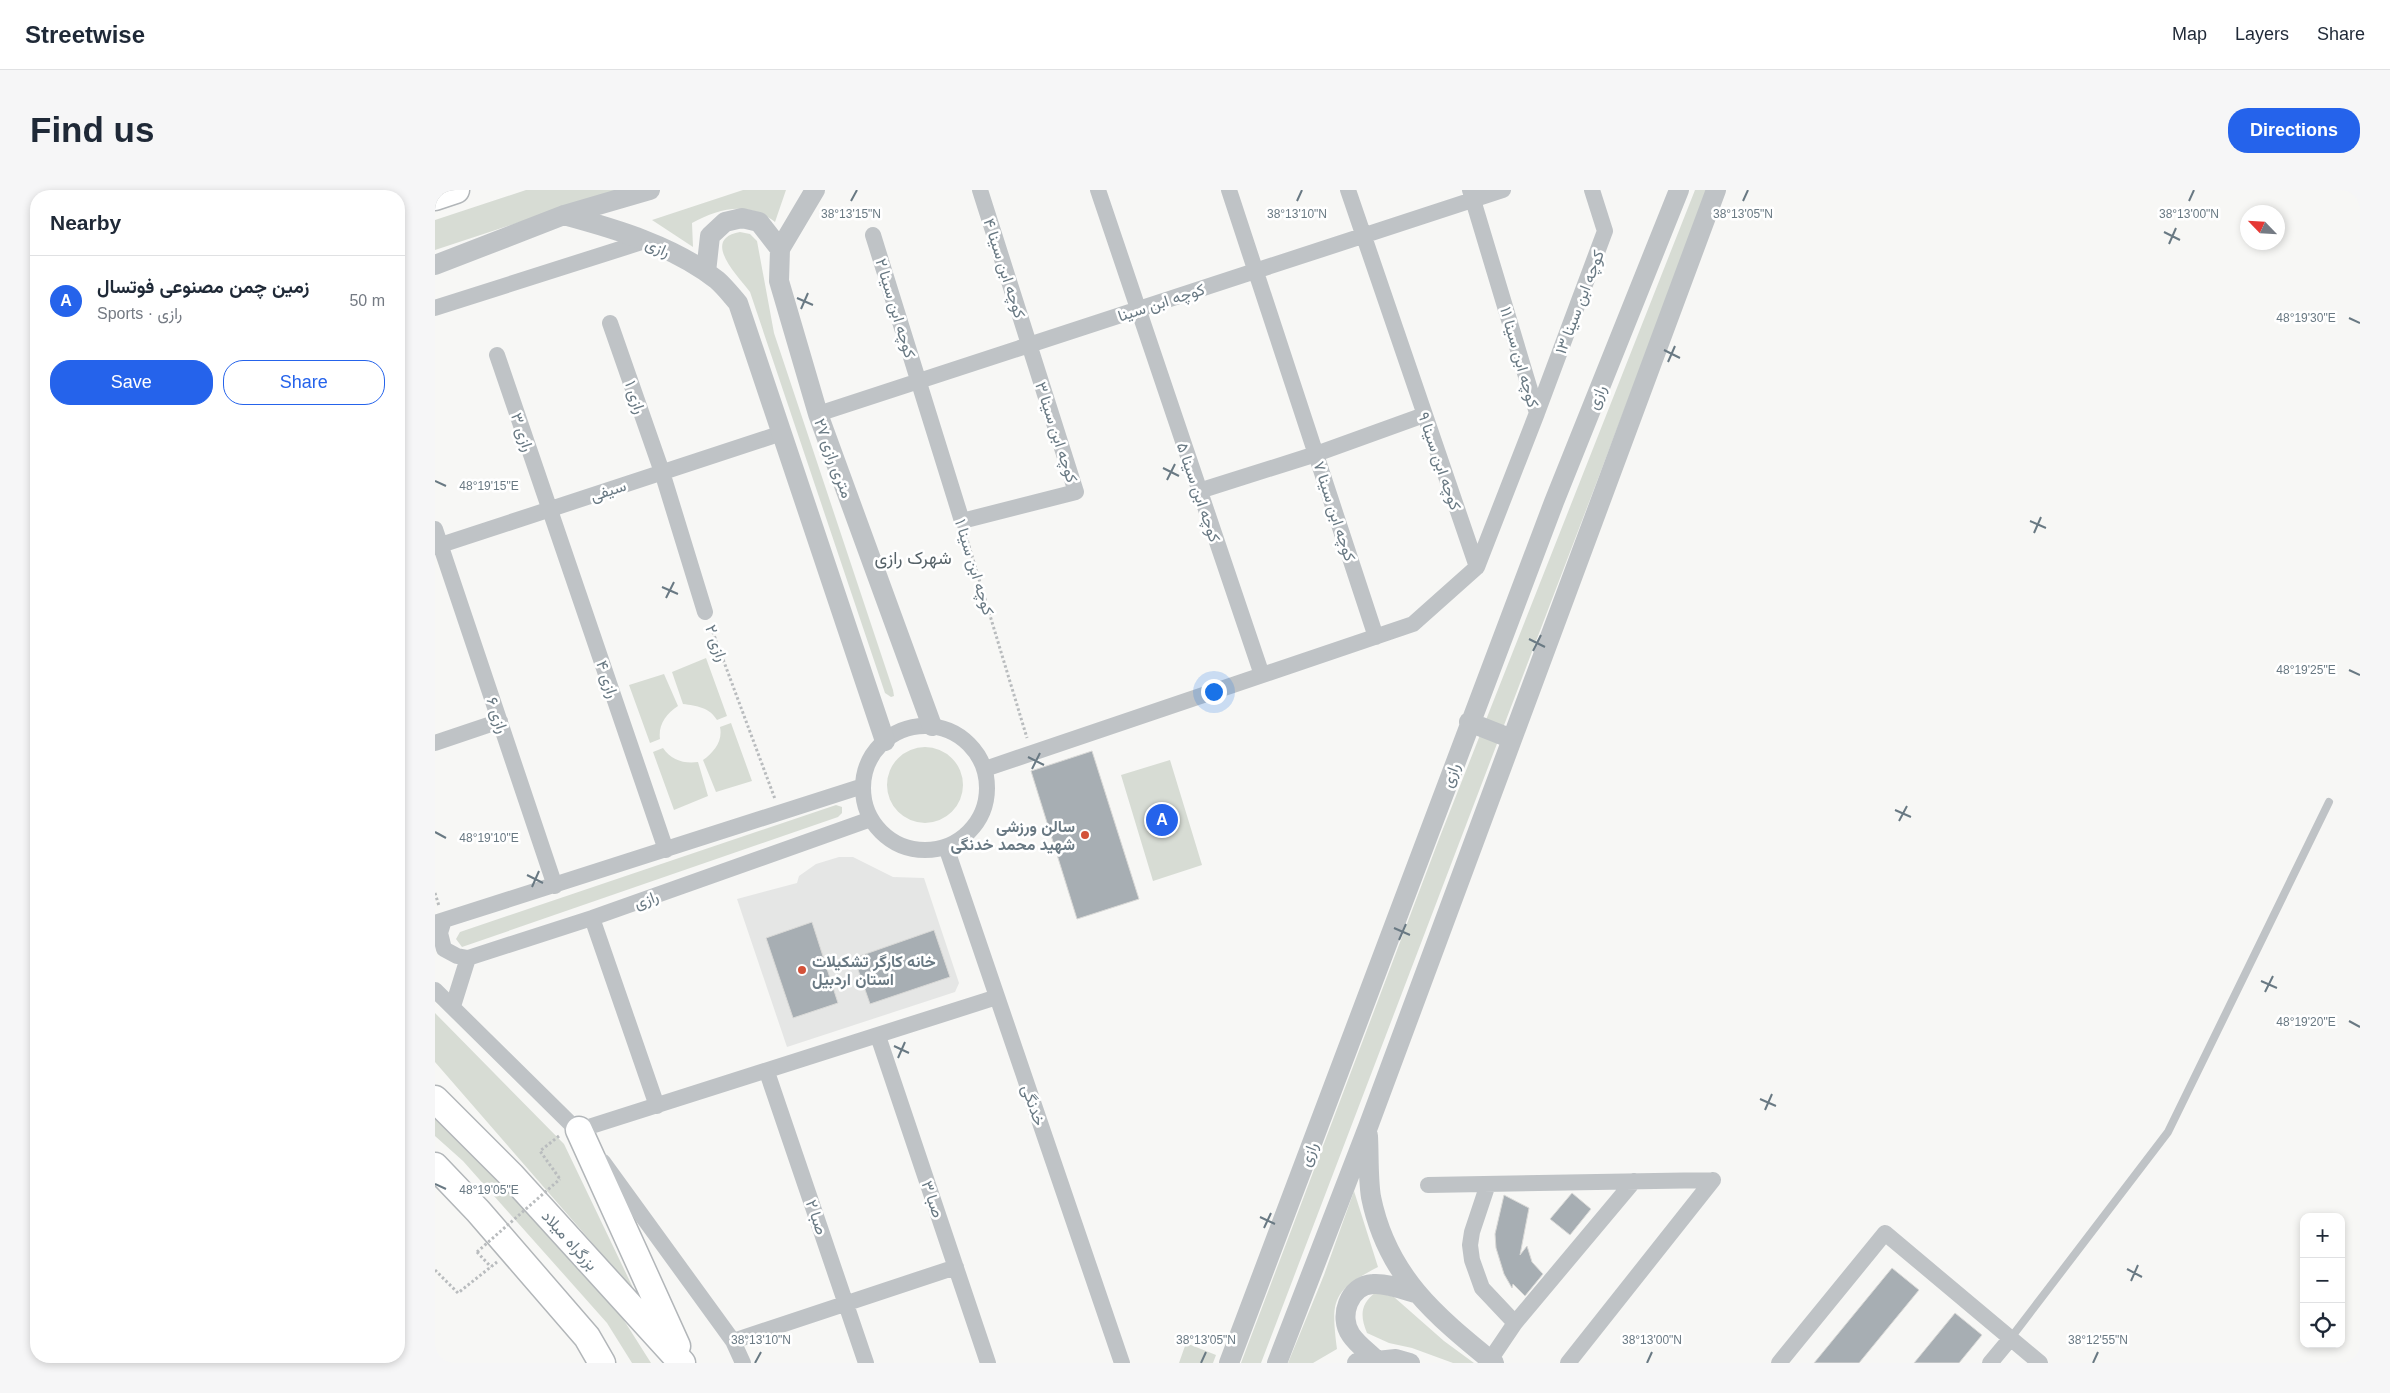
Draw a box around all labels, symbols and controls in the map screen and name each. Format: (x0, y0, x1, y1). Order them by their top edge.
text: Streetwise (25, 21, 145, 48)
text: Map (2172, 24, 2207, 44)
text: Layers (2235, 24, 2289, 44)
text: Share (2317, 24, 2365, 44)
button: Directions (2228, 108, 2360, 153)
text: Find us (30, 110, 154, 149)
north arrow (2240, 205, 2285, 250)
text: 38°13'15"N (821, 207, 881, 221)
text: 38°13'10"N (1267, 207, 1327, 221)
text: 38°13'05"N (1713, 207, 1773, 221)
text: 38°13'00"N (2159, 207, 2219, 221)
text: Nearby (50, 211, 121, 234)
street label: کوچه ابن سینا ۴ (978, 216, 1029, 321)
street label: رازی (642, 235, 673, 262)
street label: کوچه ابن سینا ۱۳ (1552, 248, 1610, 358)
street label: کوچه ابن سینا ۲ (869, 256, 919, 361)
text: زمین چمن مصنوعی فوتسال (97, 276, 309, 297)
street label: کوچه ابن سینا (1116, 280, 1208, 327)
text: A (60, 292, 72, 309)
text: 50 m (349, 292, 385, 309)
text: Sports · رازی (97, 305, 182, 322)
street label: کوچه ابن سینا ۱۱ (1494, 305, 1542, 410)
text: 48°19'30"E (2276, 311, 2336, 325)
button: Save (50, 360, 213, 405)
button: Share (223, 360, 385, 405)
street label: رازی ۱ (620, 378, 649, 417)
street label: کوچه ابن سینا ۳ (1029, 380, 1081, 486)
street label: رازی (1584, 382, 1611, 413)
street label: کوچه ابن سینا ۹ (1412, 410, 1464, 513)
street label: رازی ۳ (506, 411, 537, 454)
street label: ۲۷ متری رازی (809, 416, 856, 501)
street label: کوچه ابن سینا ۵ (1171, 440, 1223, 545)
street label: کوچه ابن سینا ۷ (1308, 459, 1359, 564)
street label: سیفی (588, 477, 629, 506)
text: 48°19'15"E (459, 479, 519, 493)
street label: کوچه ابن سینا ۱ (949, 517, 997, 618)
district label: شهرک رازی (874, 548, 952, 569)
street label: رازی ۲ (700, 623, 731, 664)
street label: رازی ۴ (591, 658, 622, 701)
text: 48°19'25"E (2276, 663, 2336, 677)
your location (1201, 679, 1227, 705)
street label: رازی ۶ (482, 695, 512, 736)
street label: رازی (1438, 761, 1465, 790)
pin: A (1146, 801, 1178, 839)
place label: سالن ورزشی شهید محمد خدنگی (950, 818, 1075, 855)
marker: سالن ورزشی شهید محمد خدنگی (1079, 829, 1091, 841)
text: 48°19'10"E (459, 831, 519, 845)
street label: رازی (632, 887, 661, 914)
place label: خانه کارگر تشکیلات استان اردبیل (812, 953, 936, 990)
marker: خانه کارگر تشکیلات استان اردبیل (796, 964, 808, 976)
text: 48°19'20"E (2276, 1015, 2336, 1029)
street label: خدنگی (1017, 1082, 1049, 1129)
street label: رازی (1296, 1140, 1323, 1170)
street label: صبا ۳ (917, 1178, 947, 1220)
text: 48°19'05"E (459, 1183, 519, 1197)
street label: صبا ۲ (802, 1197, 830, 1237)
street label: بزرگراه میلاد (537, 1207, 601, 1275)
map controls (2300, 1213, 2345, 1348)
button: + (2300, 1213, 2345, 1258)
button: − (2300, 1258, 2345, 1303)
button: locate (2300, 1303, 2345, 1348)
text: 38°13'10"N (731, 1333, 791, 1347)
text: 38°13'05"N (1176, 1333, 1236, 1347)
text: 38°13'00"N (1622, 1333, 1682, 1347)
text: 38°12'55"N (2068, 1333, 2128, 1347)

